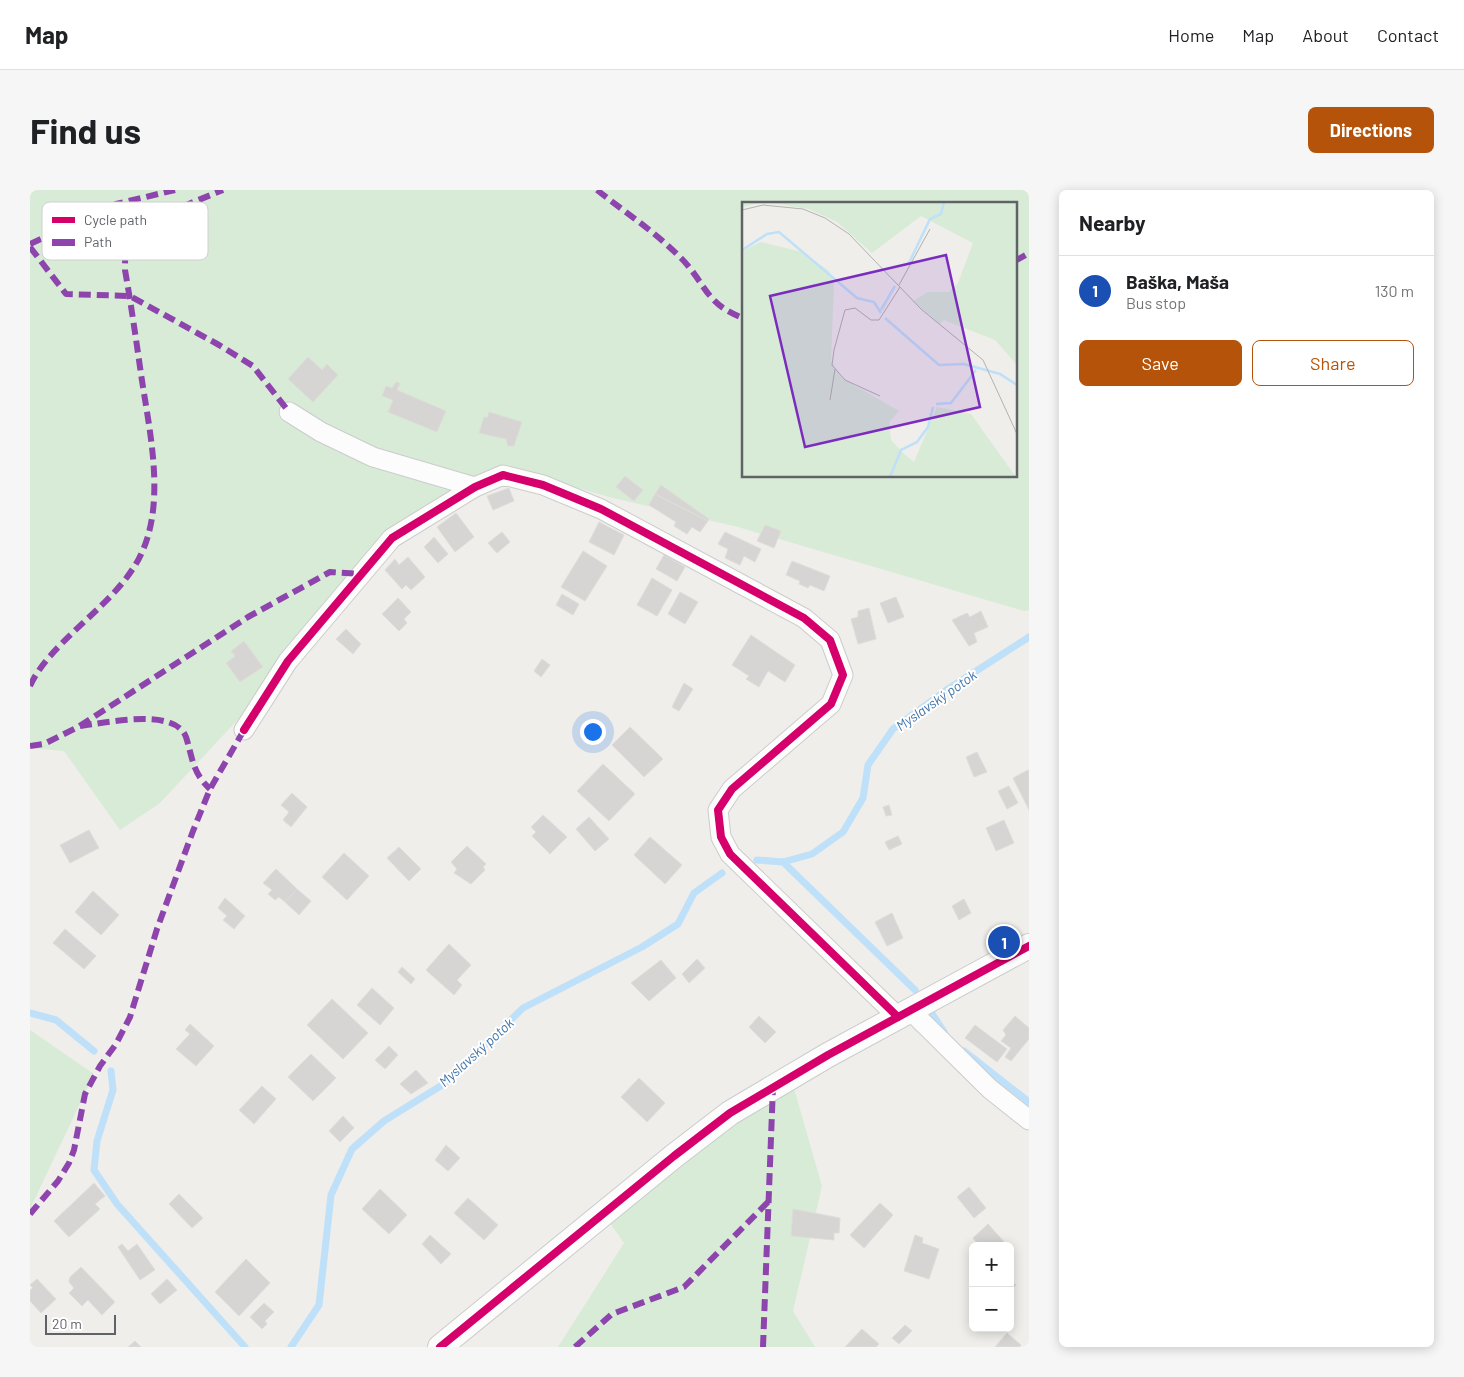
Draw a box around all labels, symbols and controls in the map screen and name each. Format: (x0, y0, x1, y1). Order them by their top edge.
text: Map (25, 20, 68, 49)
text: Home (1168, 24, 1214, 46)
text: Map (1242, 24, 1274, 46)
text: About (1302, 24, 1349, 46)
text: Contact (1377, 24, 1439, 46)
button: Directions (1308, 107, 1434, 153)
text: Find us (30, 109, 141, 151)
legend (42, 202, 208, 260)
inset map (742, 202, 1016, 478)
text: Nearby (1079, 210, 1145, 235)
text: Cycle path (84, 211, 147, 228)
text: Path (84, 233, 112, 250)
text: Baška, Maša (1126, 270, 1229, 293)
text: 1 (1092, 281, 1098, 300)
text: 130 m (1375, 281, 1414, 300)
text: Bus stop (1126, 293, 1186, 312)
button: Save (1079, 340, 1242, 386)
button: Share (1252, 340, 1414, 386)
water label: Myslavský potok (892, 666, 980, 734)
your location (580, 719, 606, 745)
pin: 1 (988, 923, 1020, 961)
water label: Myslavský potok (435, 1014, 517, 1090)
map controls (969, 1242, 1014, 1332)
button: + (969, 1242, 1014, 1287)
button: − (969, 1287, 1014, 1332)
scale bar (45, 1312, 116, 1335)
text: 20 m (52, 1315, 82, 1332)

